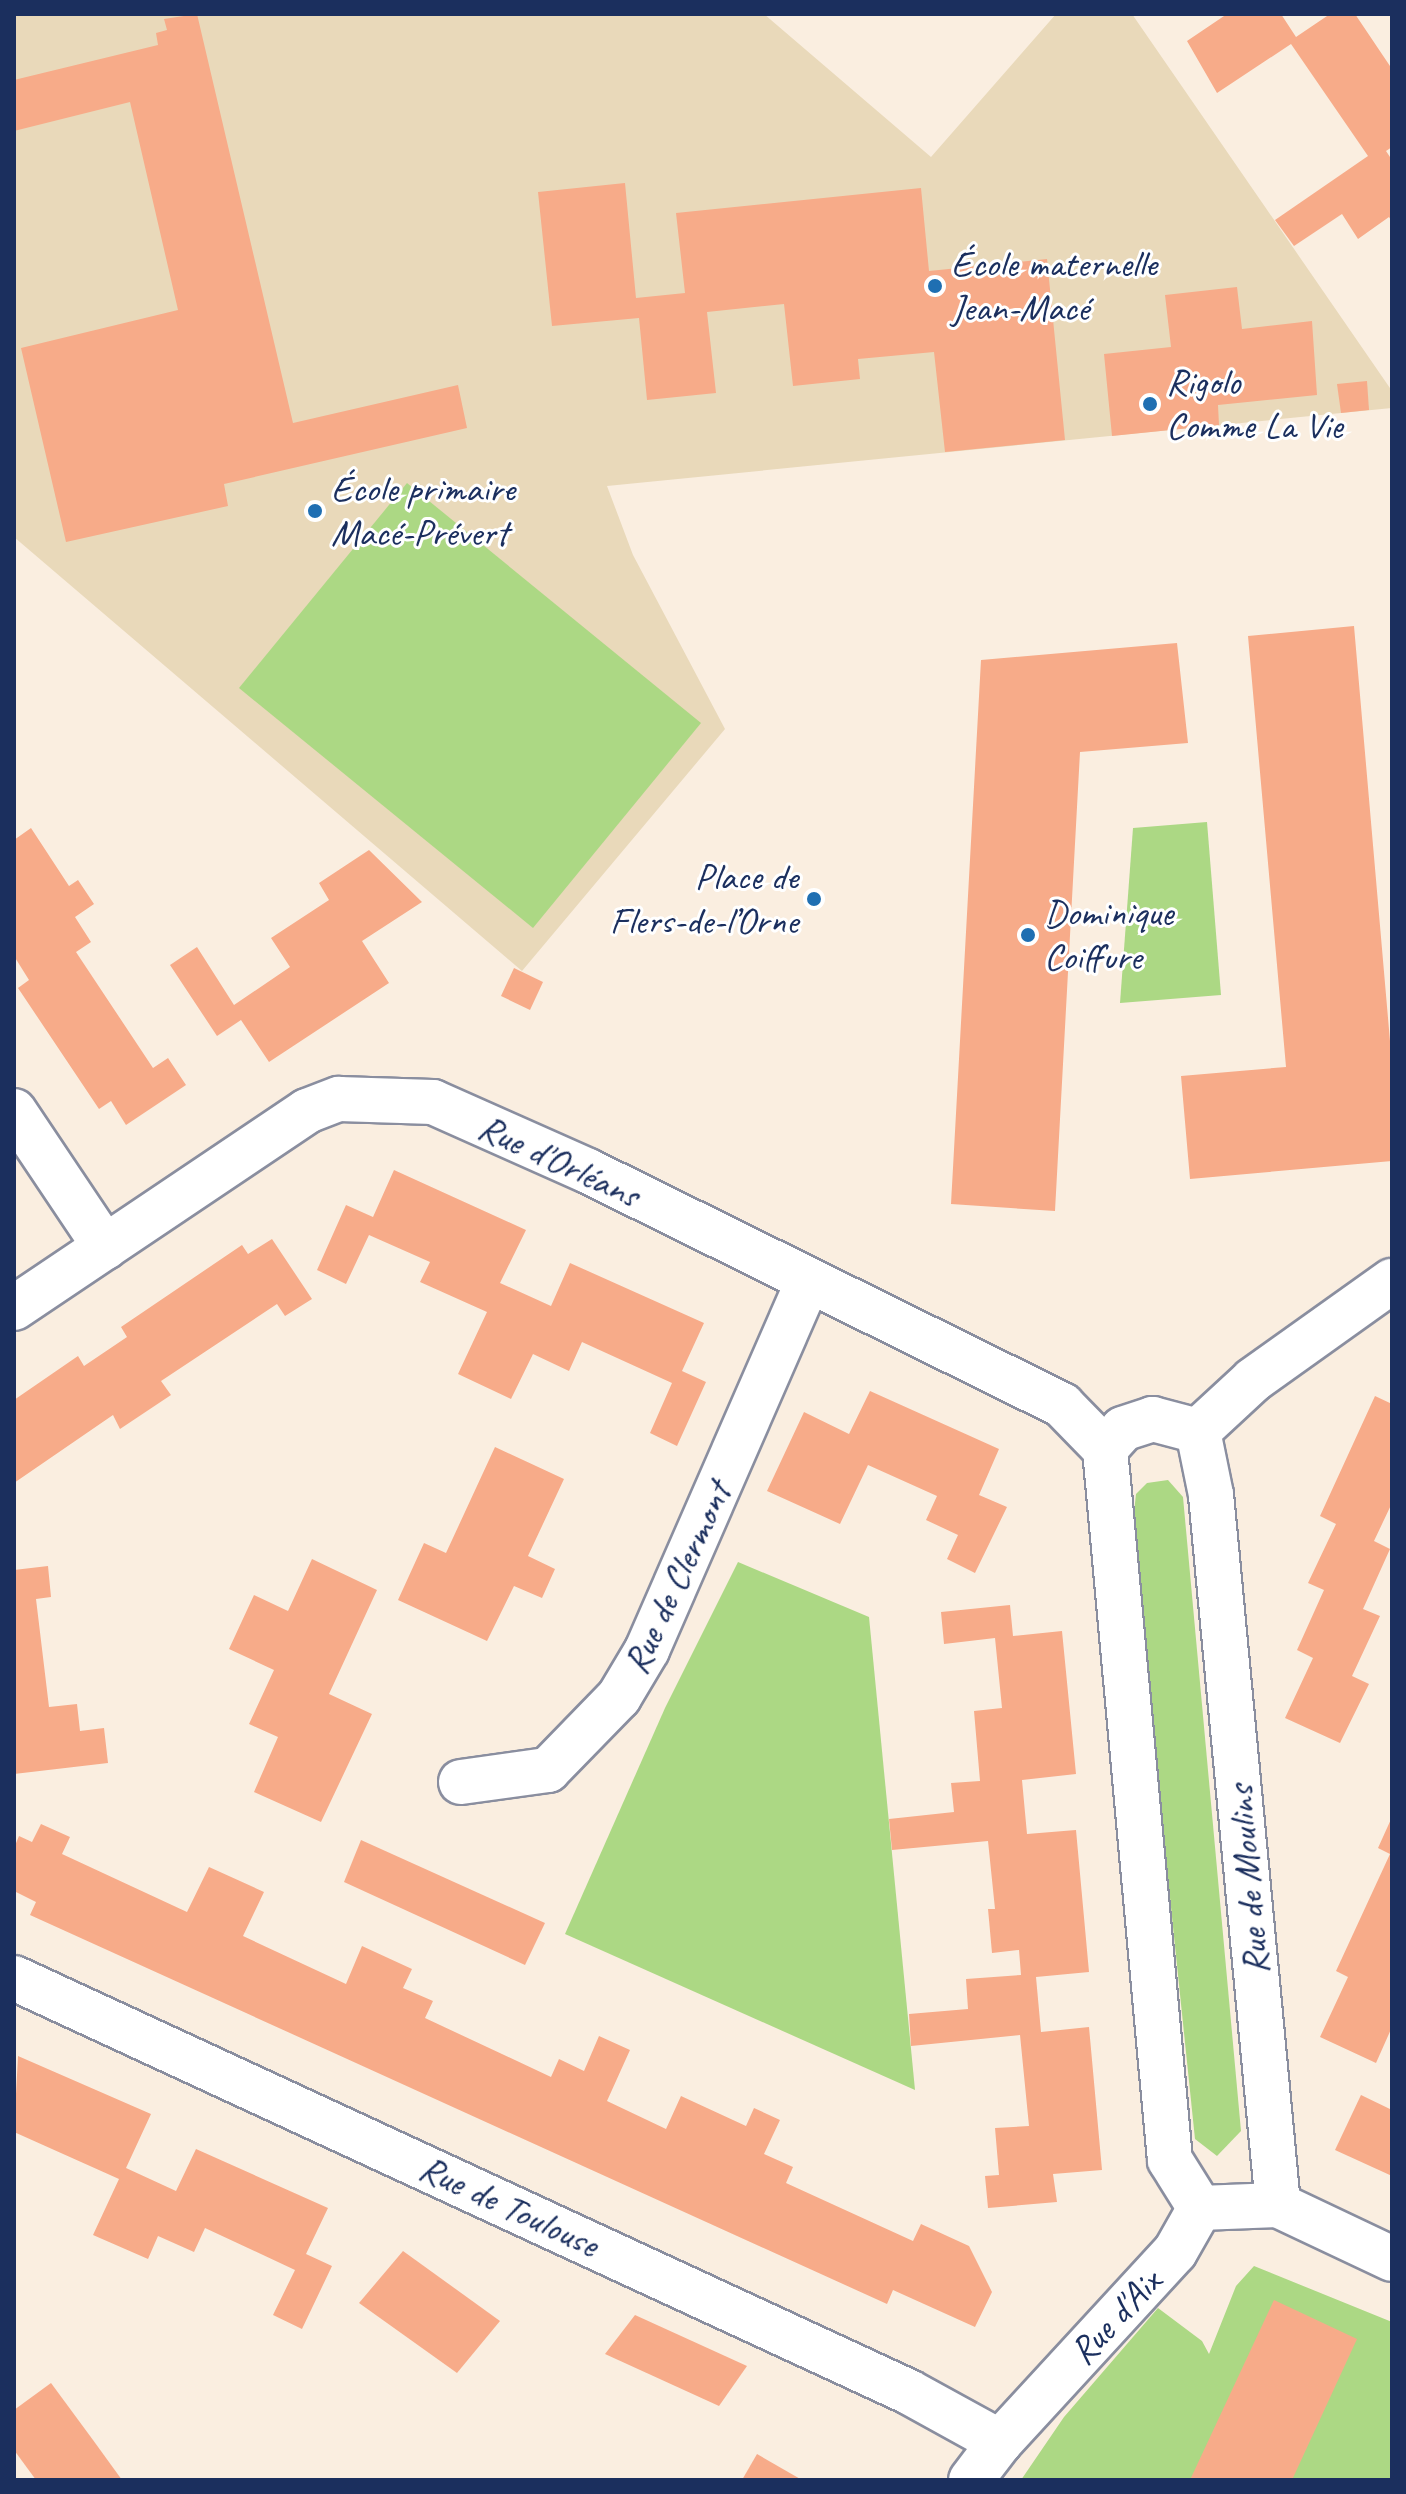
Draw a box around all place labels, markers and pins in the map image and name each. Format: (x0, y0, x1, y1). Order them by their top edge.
place label: École maternelle Jean-Macé (951, 241, 1158, 330)
marker: École maternelle Jean-Macé (926, 277, 944, 295)
place label: Rigolo Comme La Vie (1166, 359, 1343, 448)
marker: Rigolo Comme La Vie (1141, 395, 1159, 413)
place label: École primaire Macé-Prévert (331, 466, 511, 556)
marker: École primaire Macé-Prévert (306, 502, 324, 520)
place label: Place de Flers-de-l’Orne (610, 854, 798, 944)
marker: Place de Flers-de-l’Orne (805, 890, 823, 908)
place label: Dominique Coiffure (1044, 890, 1173, 980)
marker: Dominique Coiffure (1019, 926, 1037, 944)

